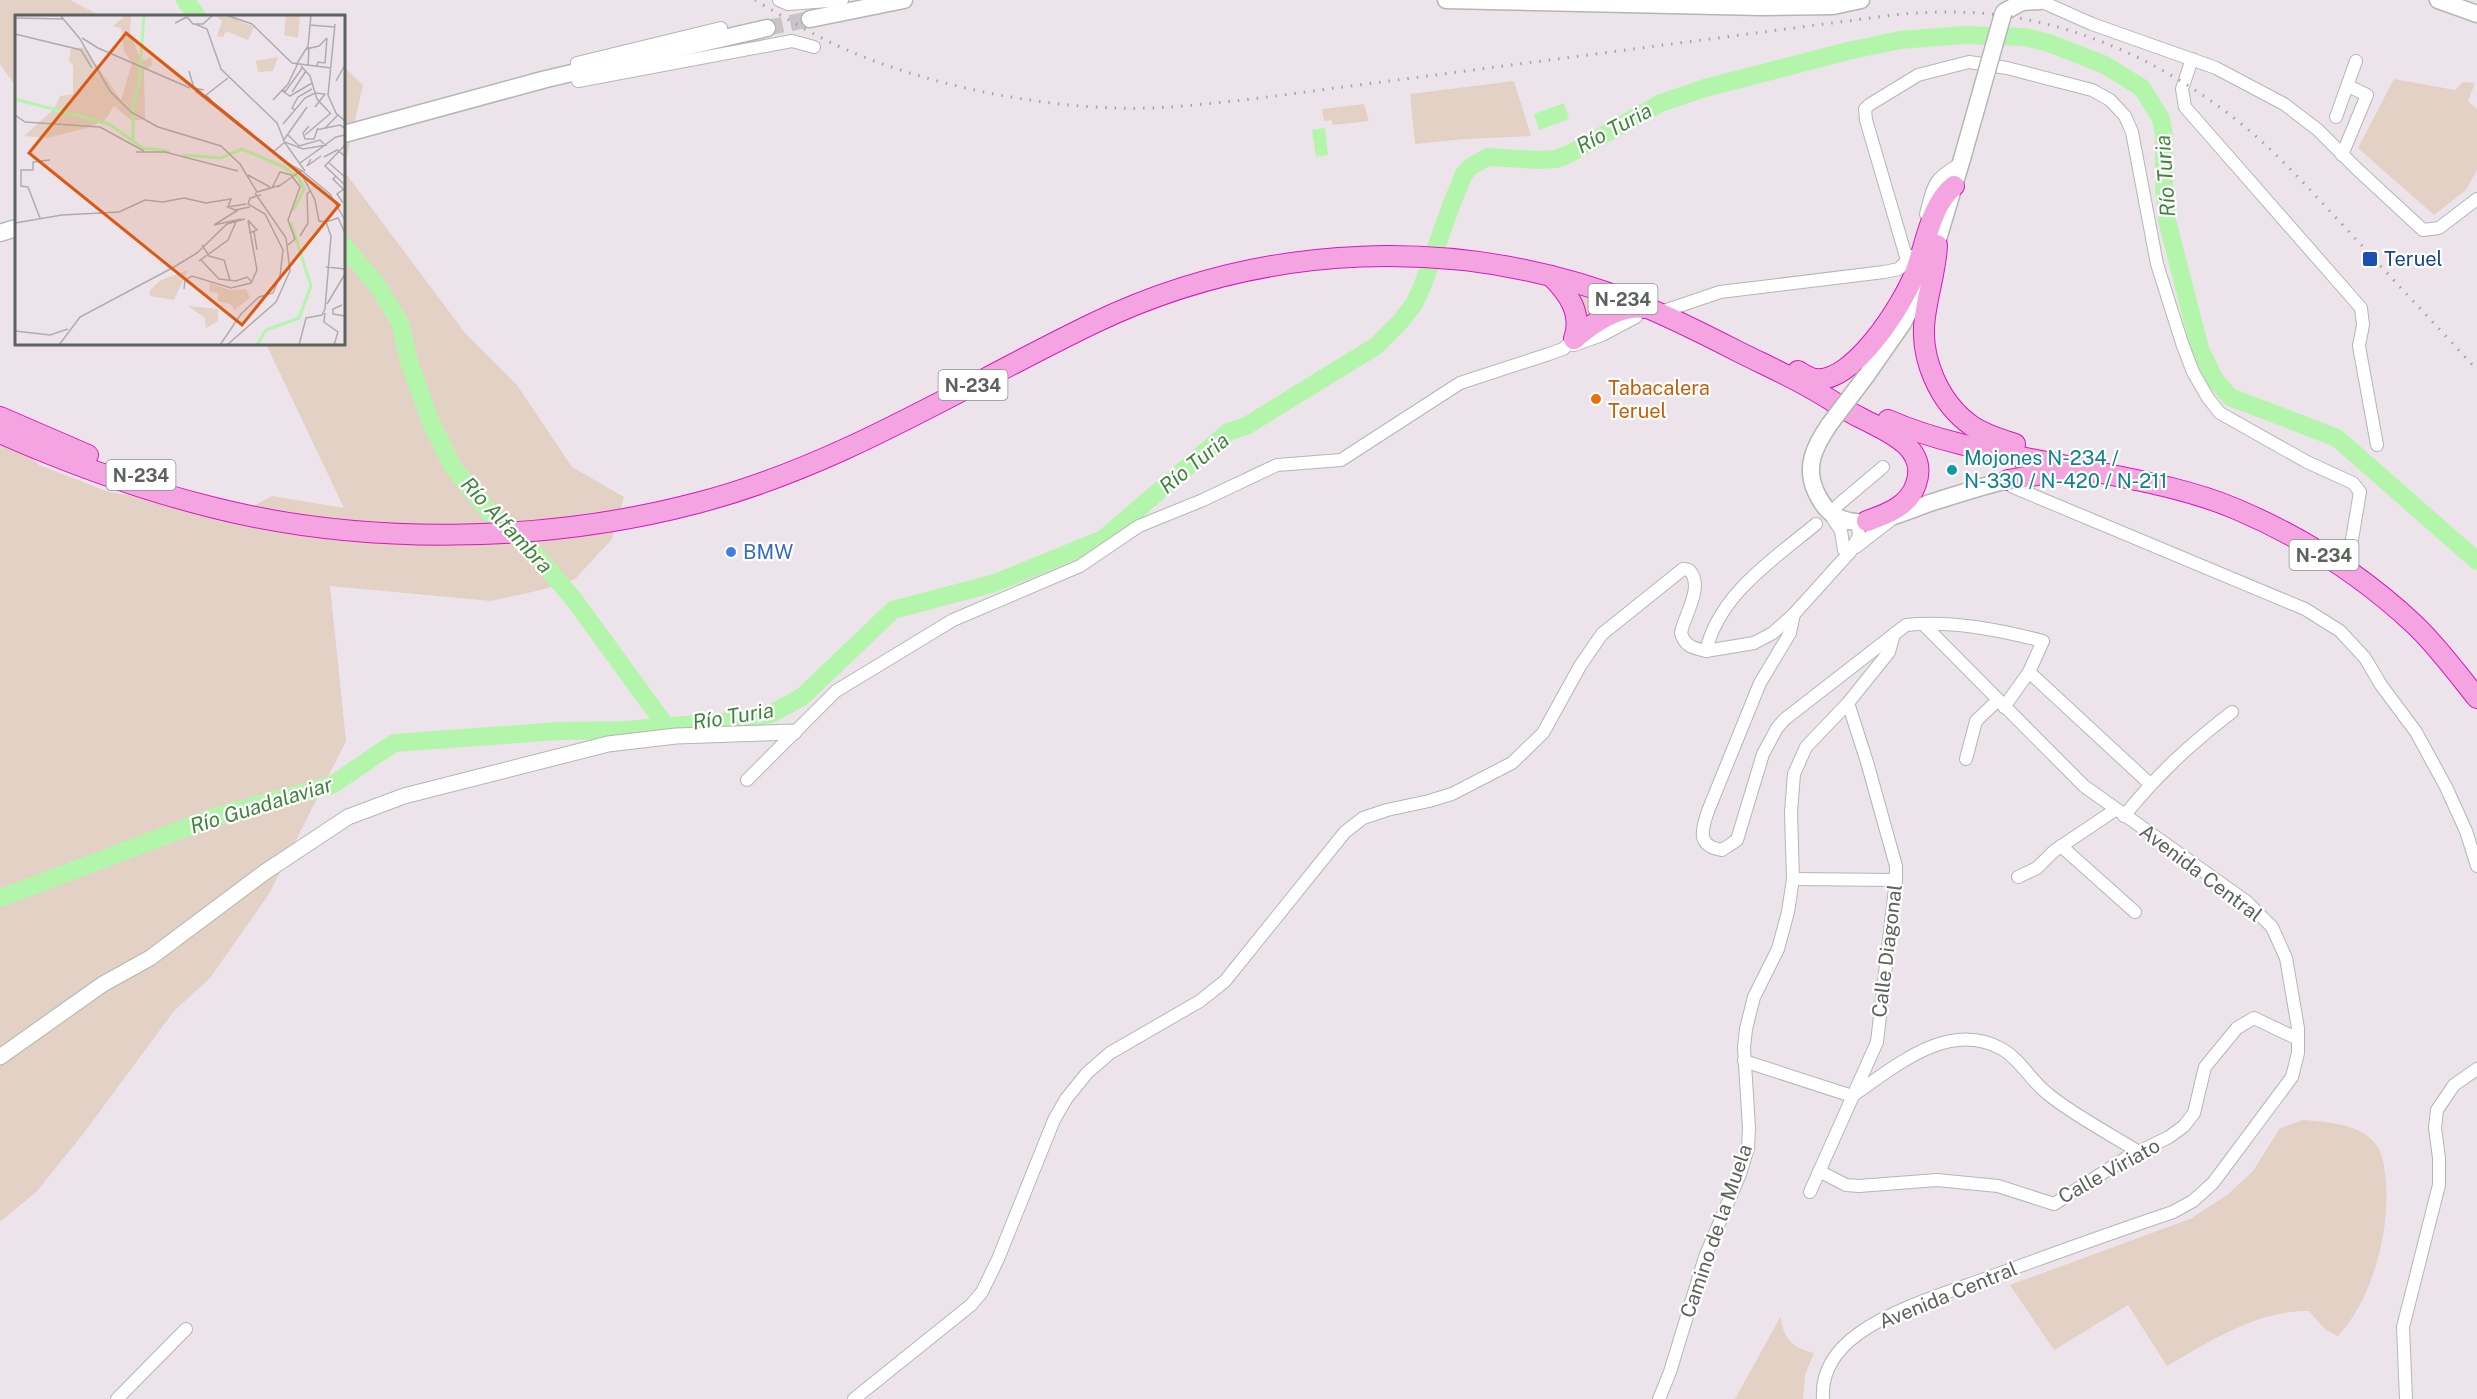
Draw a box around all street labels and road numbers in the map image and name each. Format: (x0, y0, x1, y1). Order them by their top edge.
road number: N-234 (1588, 284, 1658, 314)
road number: N-234 (938, 370, 1008, 400)
road number: N-234 (106, 460, 176, 490)
road number: N-234 (2290, 540, 2358, 570)
street label: Avenida Central (2135, 819, 2267, 927)
street label: Calle Diagonal (1867, 883, 1907, 1019)
street label: Calle Viriato (2054, 1133, 2164, 1209)
street label: Camino de la Muela (1675, 1141, 1757, 1321)
street label: Avenida Central (1875, 1256, 2021, 1334)

